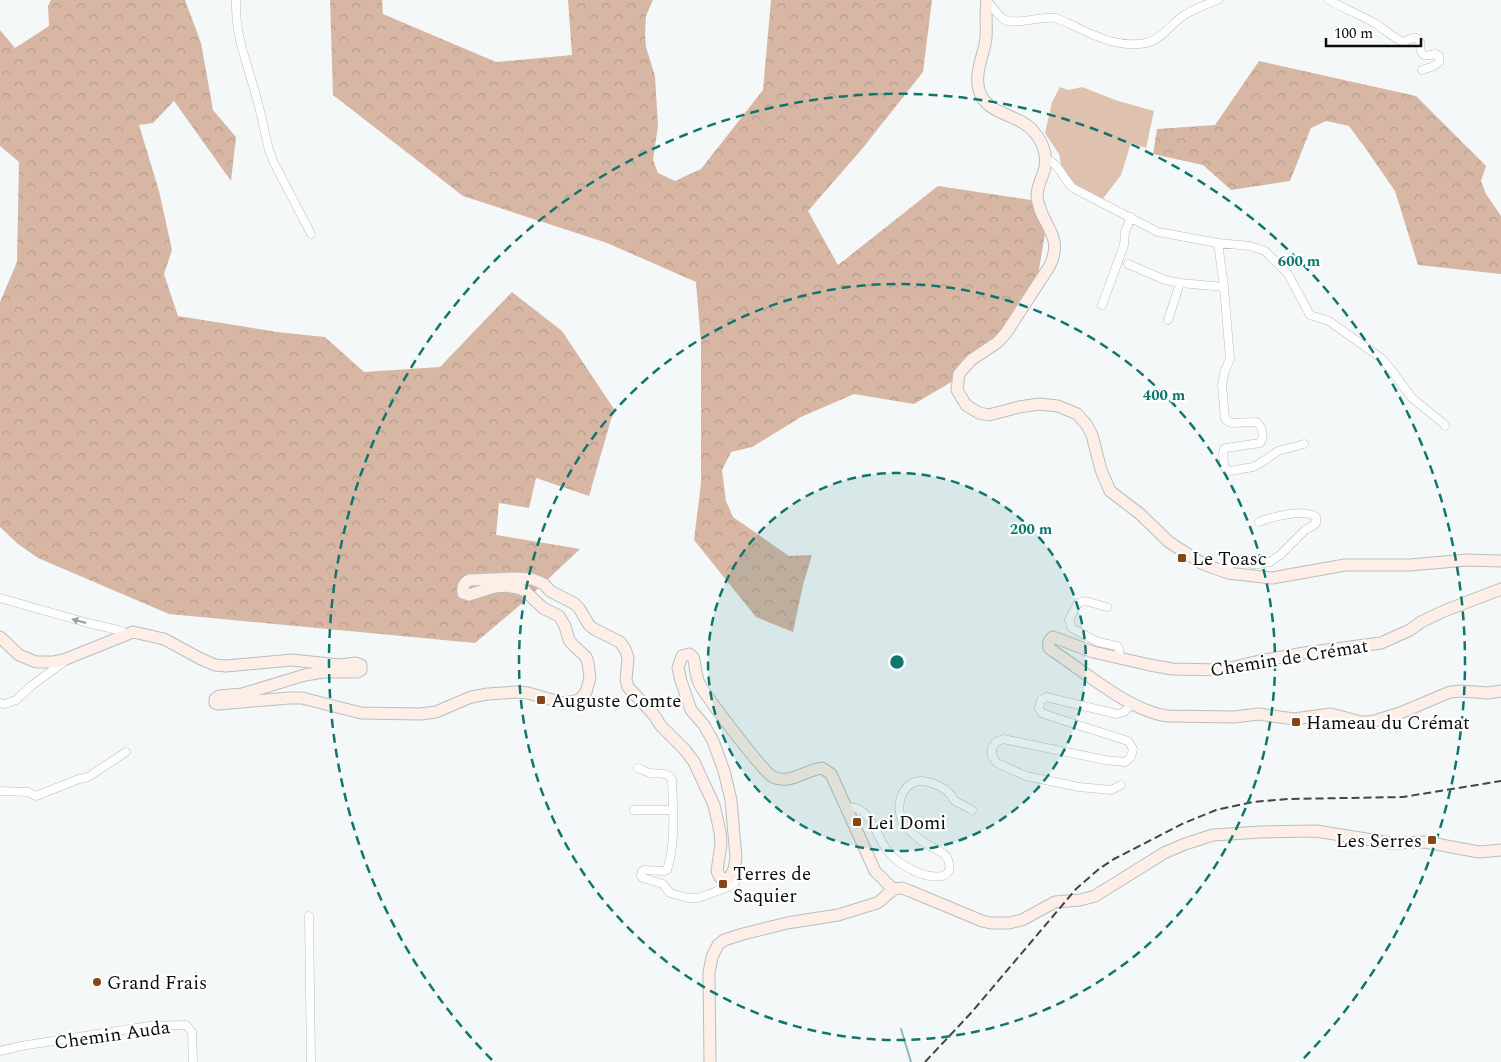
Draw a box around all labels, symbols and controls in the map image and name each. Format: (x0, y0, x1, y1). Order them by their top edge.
scale bar (1326, 15, 1421, 47)
text: 100 m (1334, 22, 1373, 45)
text: 600 m (1278, 250, 1321, 273)
text: 400 m (1143, 384, 1186, 407)
text: 200 m (1010, 518, 1053, 541)
place label: Le Toasc (1192, 545, 1267, 574)
marker: Le Toasc (1176, 552, 1188, 564)
one-way arrow (71, 616, 86, 624)
street label: Chemin de Crémat (1208, 632, 1370, 685)
centre of rings (888, 653, 906, 671)
place label: Auguste Comte (551, 687, 682, 716)
marker: Auguste Comte (535, 694, 547, 706)
place label: Hameau du Crémat (1306, 709, 1470, 738)
marker: Hameau du Crémat (1290, 716, 1302, 728)
place label: Lei Domi (867, 809, 946, 838)
marker: Lei Domi (851, 816, 863, 828)
place label: Les Serres (1336, 827, 1422, 856)
marker: Les Serres (1426, 834, 1438, 846)
place label: Terres de Saquier (733, 860, 811, 911)
marker: Terres de Saquier (717, 878, 729, 890)
place label: Grand Frais (107, 969, 207, 998)
marker: Grand Frais (91, 976, 103, 988)
street label: Chemin Auda (53, 1013, 173, 1058)

